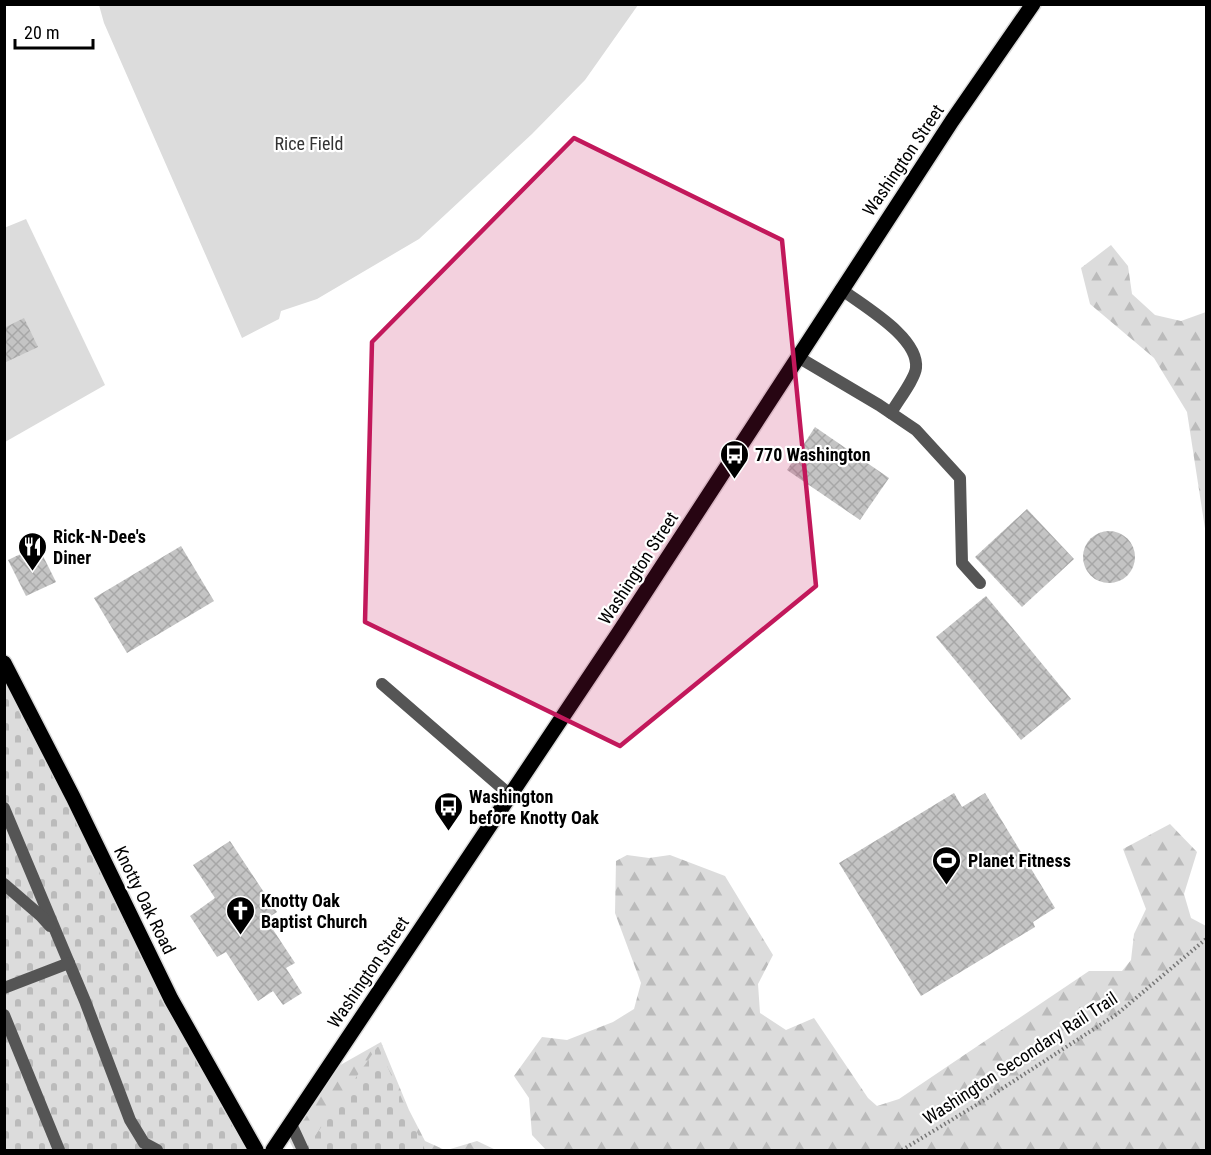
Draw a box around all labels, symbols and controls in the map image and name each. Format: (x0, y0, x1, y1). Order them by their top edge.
scale bar (15, 12, 93, 50)
text: 20 m (24, 22, 59, 43)
street label: Washington Street (858, 100, 948, 220)
park label: Rice Field (275, 133, 343, 154)
bus stop icon: 770 Washington (718, 438, 750, 480)
place label: 770 Washington (755, 444, 871, 465)
street label: Washington Street (594, 508, 682, 628)
place label: Rick-N-Dee's Diner (53, 526, 146, 568)
restaurant icon: Rick-N-Dee's Diner (16, 530, 48, 572)
place label: Washington before Knotty Oak (469, 786, 599, 828)
bus stop icon: Washington before Knotty Oak (432, 790, 464, 832)
street label: Knotty Oak Road (110, 843, 180, 957)
sports icon: Planet Fitness (931, 844, 963, 886)
place label: Planet Fitness (968, 850, 1071, 871)
place label: Knotty Oak Baptist Church (261, 890, 367, 932)
church icon: Knotty Oak Baptist Church (224, 894, 256, 936)
street label: Washington Street (323, 912, 413, 1032)
street label: Washington Secondary Rail Trail (919, 987, 1121, 1129)

